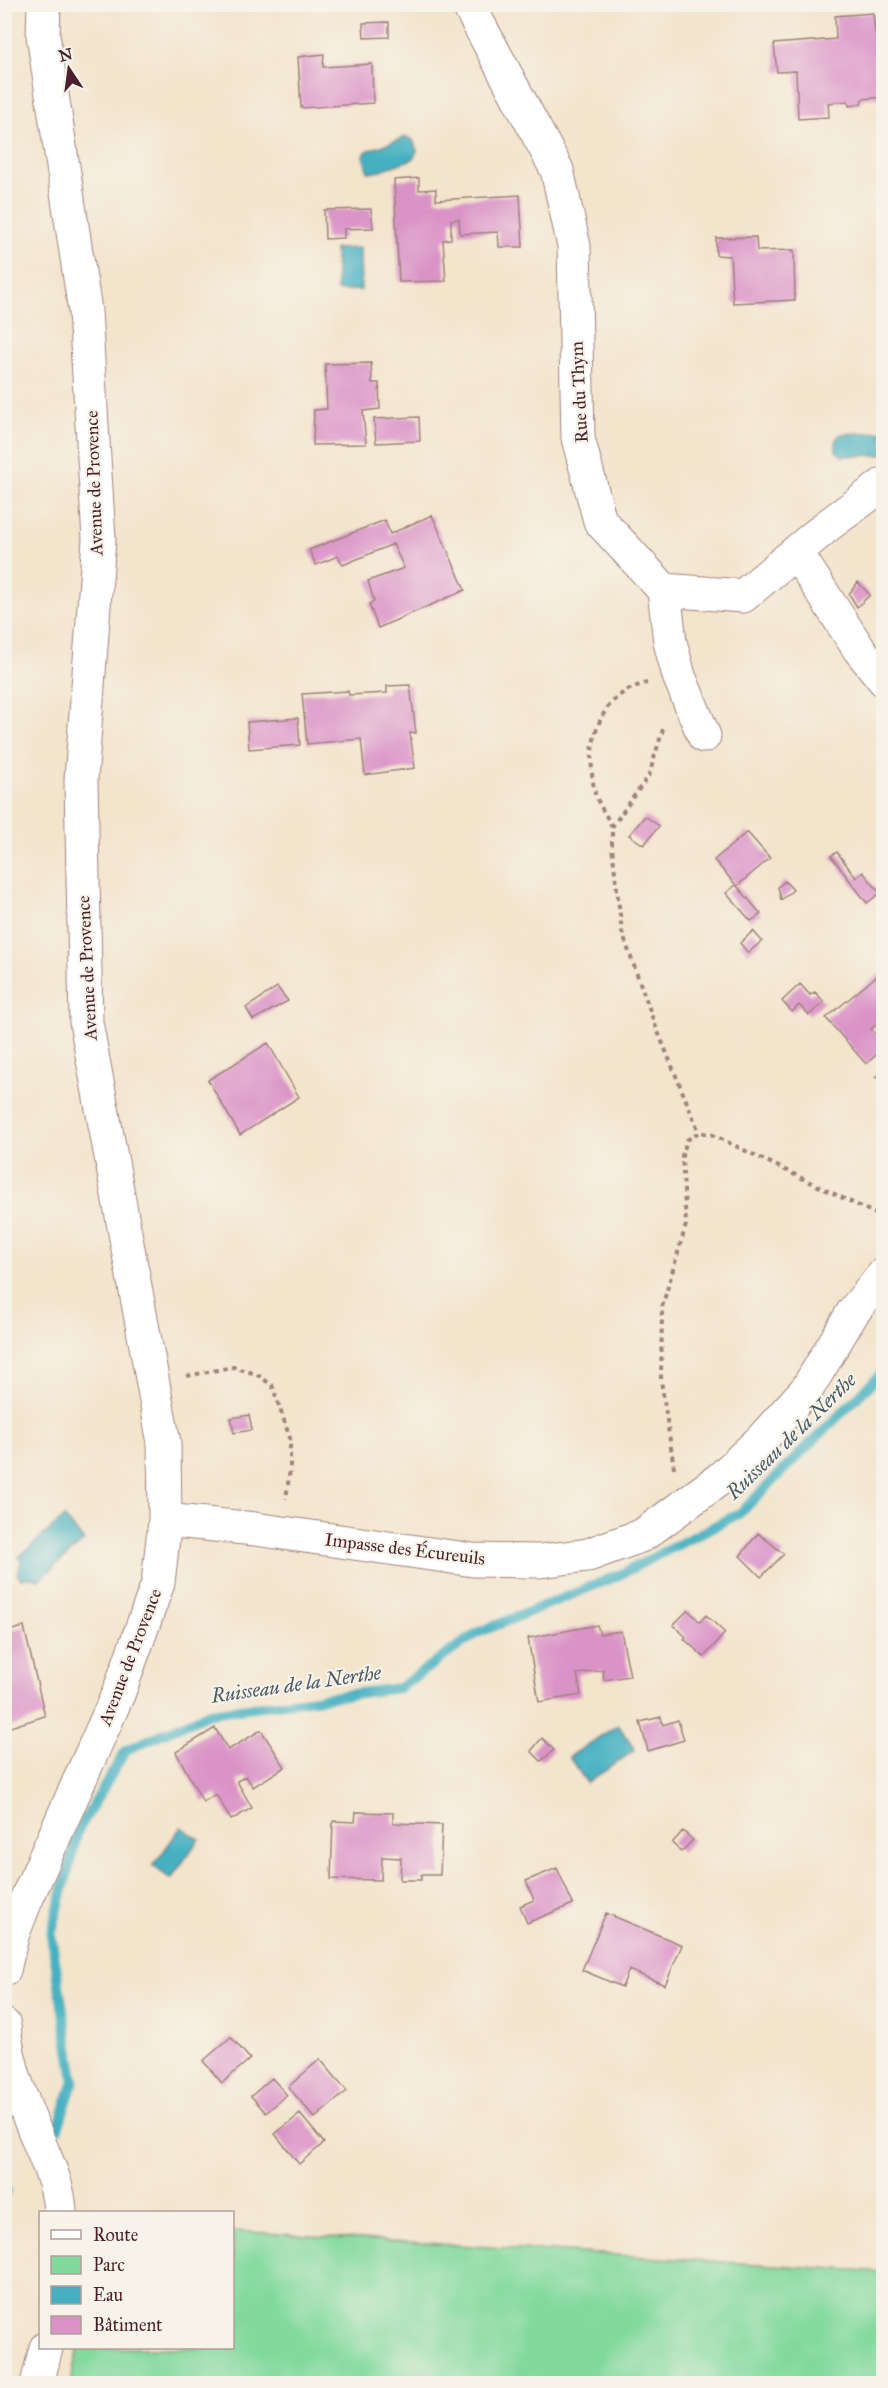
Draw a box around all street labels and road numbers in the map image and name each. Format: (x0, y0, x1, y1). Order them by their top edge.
street label: Rue du Thym (565, 341, 593, 443)
street label: Avenue de Provence (80, 410, 108, 557)
street label: Avenue de Provence (72, 895, 102, 1042)
street label: Impasse des Écureuils (324, 1526, 487, 1570)
street label: Avenue de Provence (93, 1585, 166, 1730)

